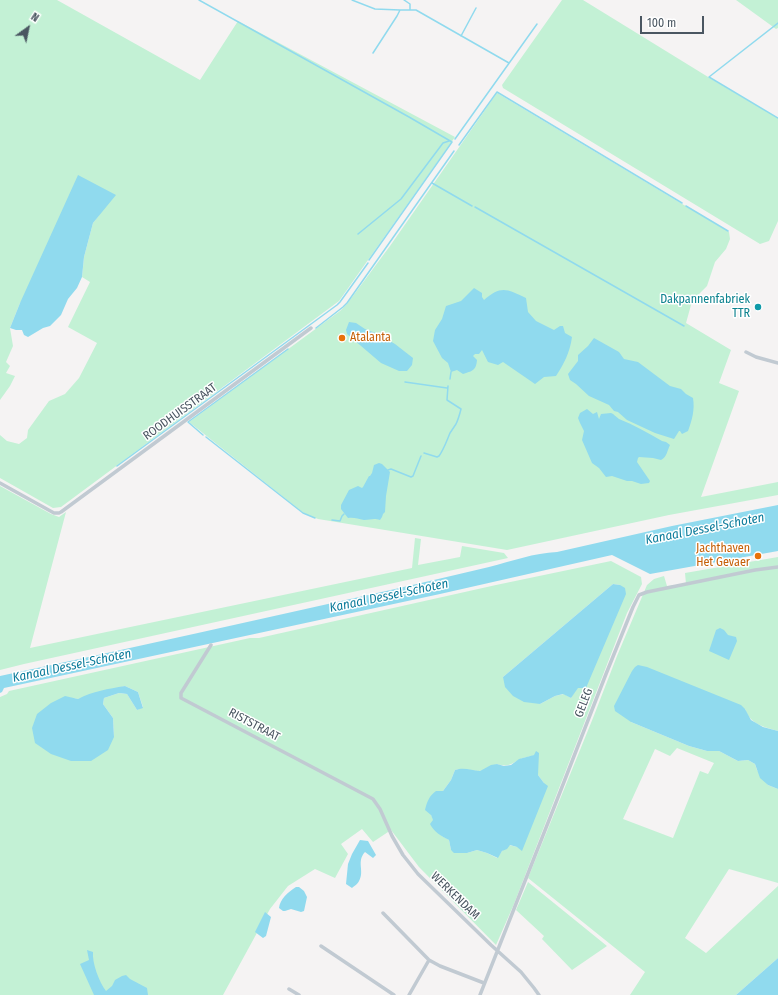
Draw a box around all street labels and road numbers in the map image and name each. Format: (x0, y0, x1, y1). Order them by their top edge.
street label: ROODHUISSTRAAT (141, 381, 219, 443)
street label: GELEG (572, 686, 596, 720)
street label: RISTSTRAAT (226, 705, 282, 745)
street label: WERKENDAM (428, 869, 482, 923)

